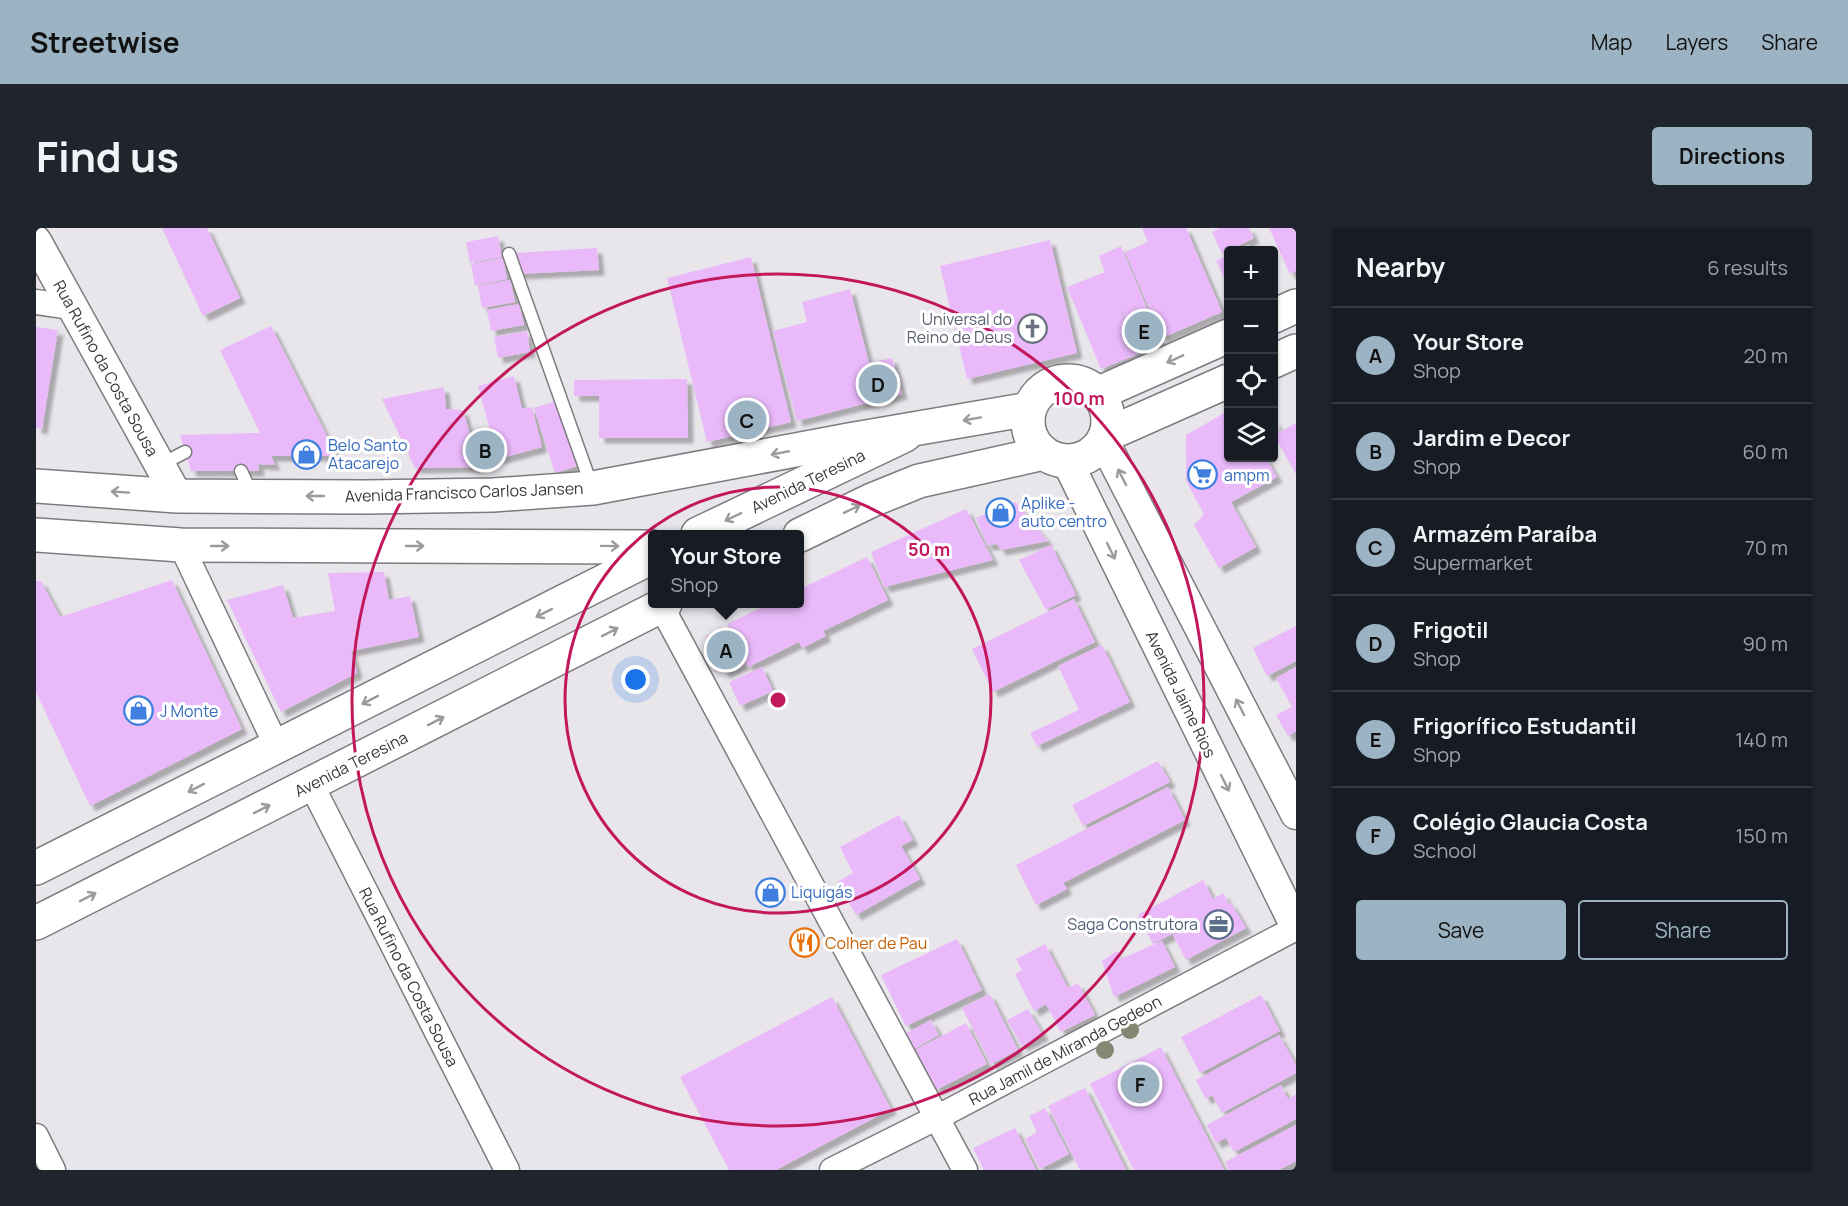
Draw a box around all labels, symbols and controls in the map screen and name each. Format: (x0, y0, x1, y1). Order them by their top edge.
text: Streetwise (30, 23, 180, 61)
text: Map (1591, 28, 1632, 56)
text: Layers (1665, 28, 1728, 56)
text: Share (1761, 28, 1818, 56)
text: Find us (36, 127, 179, 185)
button: Directions (1652, 127, 1812, 185)
map controls (1224, 246, 1278, 462)
button: + (1224, 246, 1278, 300)
text: Nearby (1356, 249, 1445, 285)
text: 6 results (1707, 254, 1788, 281)
street label: Rua Rufino da Costa Sousa (48, 276, 164, 460)
button: − (1224, 300, 1278, 354)
place label: Universal do Reino de Deus (907, 308, 1012, 348)
pin: E (1124, 308, 1164, 354)
church icon: Universal do Reino de Deus (1017, 312, 1049, 344)
text: Your Store (1413, 327, 1524, 357)
text: A (1369, 342, 1382, 369)
text: 20 m (1743, 342, 1788, 369)
button: locate (1224, 354, 1278, 408)
one-way arrow (1166, 355, 1184, 366)
text: Shop (1413, 357, 1461, 384)
pin: D (858, 362, 898, 406)
text: 100 m (1053, 386, 1105, 410)
pin: C (728, 398, 766, 442)
button: layers (1224, 408, 1278, 462)
one-way arrow (962, 414, 982, 425)
text: Jardim e Decor (1413, 423, 1570, 453)
pin: B (466, 428, 504, 472)
place label: Belo Santo Atacarejo (328, 434, 407, 474)
shop icon: Belo Santo Atacarejo (291, 438, 323, 470)
text: B (1369, 438, 1382, 465)
text: 60 m (1742, 438, 1788, 465)
street label: Avenida Teresina (747, 444, 869, 518)
one-way arrow (770, 448, 790, 459)
text: Shop (1413, 453, 1461, 480)
supermarket icon: ampm (1187, 459, 1219, 491)
place label: ampm (1224, 464, 1270, 486)
one-way arrow (1116, 469, 1127, 487)
street label: Avenida Francisco Carlos Jansen (344, 477, 584, 507)
one-way arrow (111, 486, 131, 497)
one-way arrow (306, 491, 326, 502)
place label: Aplike - auto centro (1021, 492, 1107, 532)
shop icon: Aplike - auto centro (984, 496, 1016, 528)
one-way arrow (843, 503, 861, 515)
one-way arrow (724, 512, 742, 524)
text: Armazém Paraíba (1413, 519, 1597, 549)
popup (648, 530, 804, 608)
text: C (1368, 534, 1383, 561)
text: 70 m (1745, 534, 1788, 561)
text: 50 m (908, 537, 950, 561)
one-way arrow (210, 540, 230, 551)
one-way arrow (405, 540, 425, 552)
one-way arrow (600, 540, 620, 552)
text: Your Store (670, 541, 782, 571)
one-way arrow (1106, 542, 1118, 560)
text: Supermarket (1413, 549, 1533, 576)
text: Shop (670, 571, 718, 598)
one-way arrow (536, 607, 554, 619)
text: Frigotil (1413, 615, 1488, 645)
one-way arrow (601, 626, 618, 638)
street label: Avenida Jaime Rios (1141, 627, 1221, 761)
pin: A (706, 628, 746, 672)
text: D (1368, 630, 1383, 657)
text: 90 m (1742, 630, 1788, 657)
text: Shop (1413, 645, 1461, 672)
your location (621, 665, 650, 694)
centre of rings (768, 690, 788, 710)
shop icon: J Monte (123, 695, 155, 727)
one-way arrow (361, 695, 379, 707)
one-way arrow (1234, 698, 1245, 716)
place label: J Monte (160, 700, 218, 722)
text: Frigorífico Estudantil (1413, 711, 1637, 741)
one-way arrow (427, 714, 445, 726)
street label: Avenida Teresina (291, 726, 411, 802)
text: E (1370, 726, 1381, 753)
text: 140 m (1735, 726, 1788, 753)
text: Shop (1413, 741, 1461, 768)
one-way arrow (1220, 773, 1232, 791)
one-way arrow (188, 782, 205, 794)
one-way arrow (253, 803, 271, 814)
text: Colégio Glaucia Costa (1413, 807, 1648, 837)
text: F (1370, 822, 1381, 849)
text: 150 m (1735, 822, 1788, 849)
text: School (1413, 837, 1477, 864)
shop icon: Liquigás (754, 876, 786, 908)
place label: Liquigás (791, 881, 852, 903)
street label: Rua Rufino da Costa Sousa (354, 884, 464, 1070)
one-way arrow (79, 891, 97, 902)
button: Save (1356, 900, 1566, 960)
button: Share (1578, 900, 1788, 960)
office icon: Saga Construtora (1203, 908, 1235, 940)
place label: Saga Construtora (1067, 913, 1198, 935)
restaurant icon: Colher de Pau (788, 927, 820, 959)
place label: Colher de Pau (825, 932, 927, 954)
street label: Rua Jamil de Miranda Gedeon (965, 990, 1165, 1110)
pin: F (1120, 1062, 1160, 1106)

